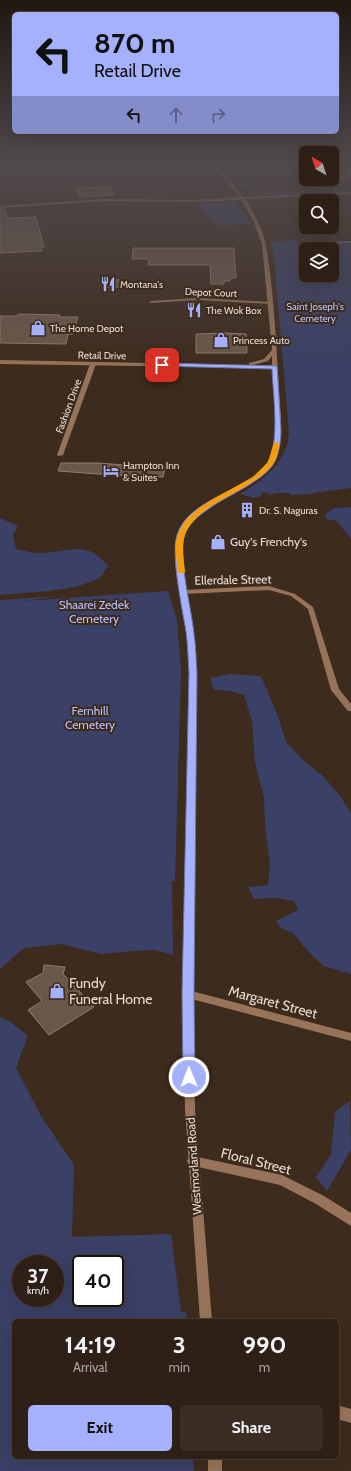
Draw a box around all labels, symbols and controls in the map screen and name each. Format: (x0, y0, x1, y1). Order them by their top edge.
text: 870 m (94, 26, 175, 60)
icon: left (28, 28, 80, 80)
text: Retail Drive (94, 60, 181, 82)
icon: left (123, 104, 145, 126)
icon: ahead (165, 104, 187, 126)
icon: right (207, 104, 229, 126)
north arrow (299, 146, 339, 186)
map controls (299, 146, 339, 282)
button: search (299, 194, 339, 234)
button: layers (299, 242, 339, 282)
restaurant icon: Montana's (99, 275, 117, 293)
place label: Montana's (120, 278, 163, 291)
street label: Depot Court (185, 285, 238, 300)
park label: Saint Joseph's Cemetery (286, 300, 344, 325)
restaurant icon: The Wok Box (185, 301, 203, 319)
place label: The Wok Box (206, 304, 262, 317)
shop icon: The Home Depot (29, 319, 47, 337)
place label: The Home Depot (50, 322, 124, 335)
shop icon: Princess Auto (212, 331, 230, 349)
place label: Princess Auto (233, 334, 290, 347)
pin (145, 348, 179, 382)
street label: Retail Drive (78, 349, 126, 362)
icon: arrive (151, 354, 173, 376)
street label: Fashion Drive (53, 377, 84, 435)
place label: Hampton Inn & Suites (123, 459, 180, 484)
hotel icon: Hampton Inn & Suites (102, 462, 120, 480)
building icon: Dr. S. Naguras (238, 501, 256, 519)
place label: Dr. S. Naguras (259, 504, 318, 517)
shop icon: Guy's Frenchy's (209, 533, 227, 551)
place label: Guy's Frenchy's (230, 534, 307, 549)
street label: Ellerdale Street (194, 571, 272, 588)
park label: Shaarei Zedek Cemetery (59, 597, 130, 626)
park label: Fernhill Cemetery (65, 703, 115, 732)
place label: Fundy Funeral Home (69, 974, 152, 1008)
street label: Margaret Street (227, 981, 320, 1023)
shop icon: Fundy Funeral Home (48, 982, 66, 1000)
position arrow (168, 1056, 210, 1098)
street label: Westmorland Road (183, 1117, 204, 1215)
street label: Floral Street (219, 1144, 293, 1178)
speed limit sign: 40 (72, 1255, 124, 1307)
text: 37 (28, 1264, 48, 1288)
text: km/h (27, 1284, 49, 1297)
text: 14:19 (65, 1330, 116, 1359)
text: 3 (173, 1330, 186, 1359)
text: 990 (243, 1330, 286, 1359)
text: Arrival (73, 1359, 108, 1375)
text: min (169, 1359, 190, 1375)
text: m (259, 1359, 270, 1375)
button: Exit (28, 1405, 172, 1451)
button: Share (180, 1405, 323, 1451)

